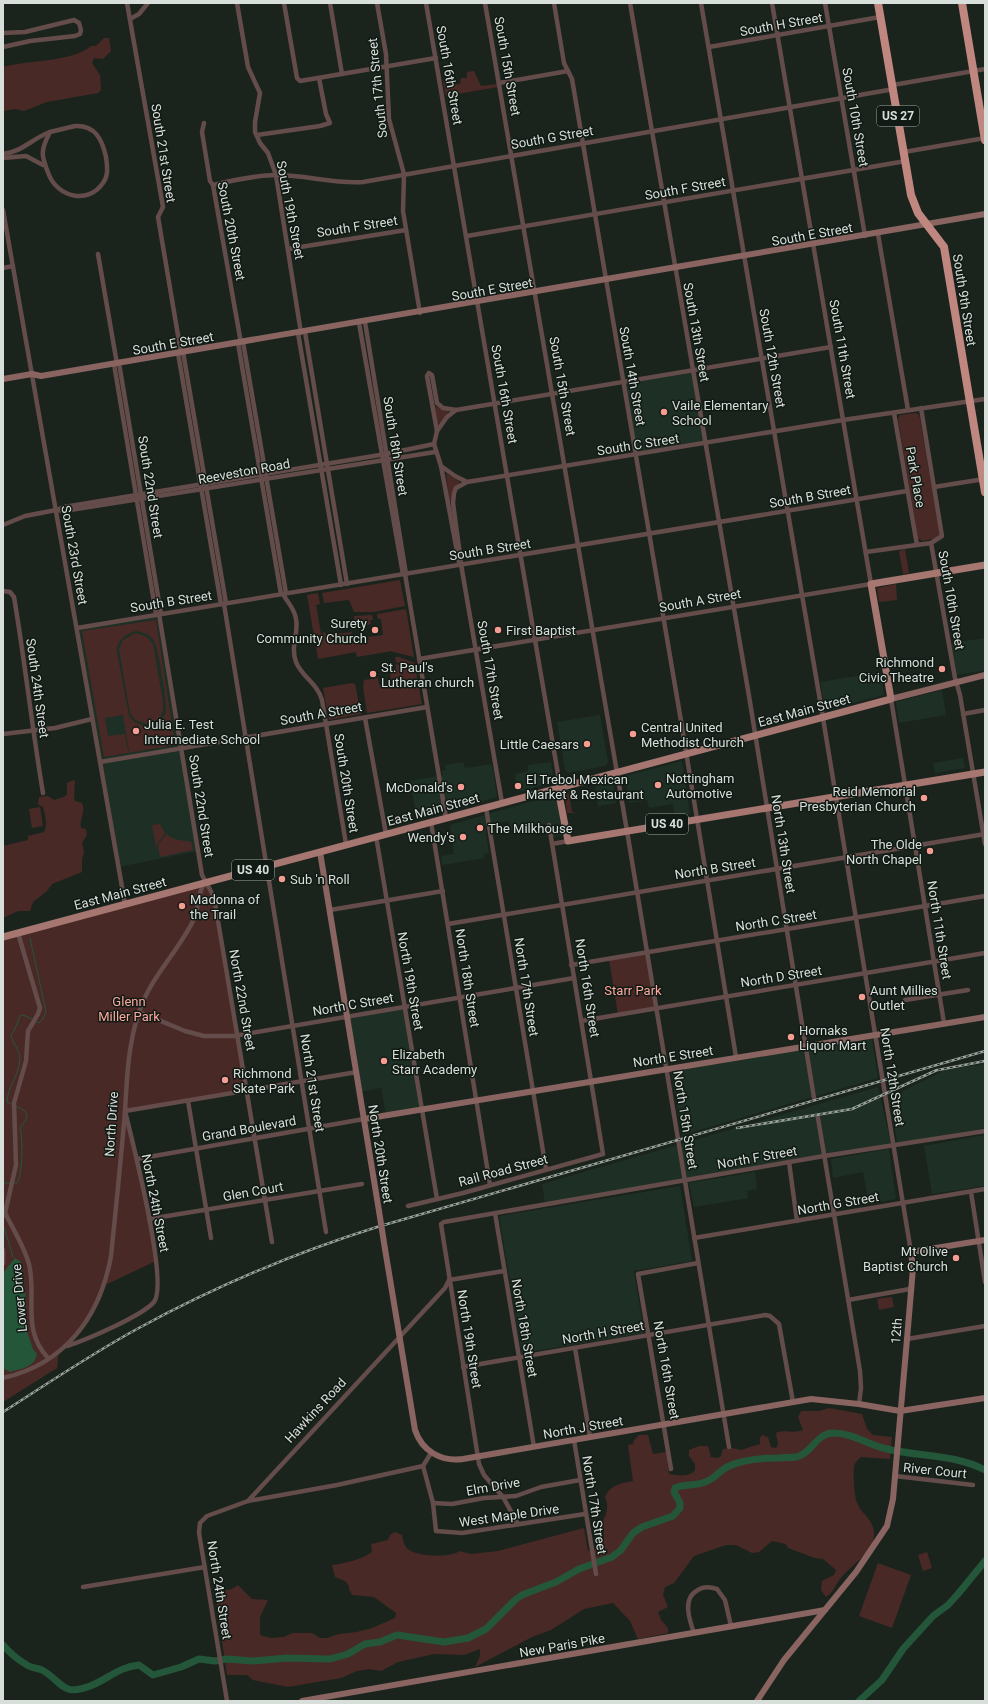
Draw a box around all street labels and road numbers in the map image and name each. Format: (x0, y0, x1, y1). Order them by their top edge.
street label: South H Street (739, 10, 824, 39)
street label: South 15th Street (491, 15, 524, 117)
street label: South 16th Street (433, 24, 466, 126)
street label: South 17th Street (365, 37, 390, 139)
street label: South 10th Street (839, 66, 872, 168)
street label: South 21st Street (148, 102, 179, 204)
road number: US 27 (877, 106, 919, 126)
street label: South G Street (510, 123, 594, 152)
street label: South 19th Street (274, 159, 307, 261)
street label: South F Street (644, 174, 727, 203)
street label: South 20th Street (215, 180, 248, 282)
street label: South F Street (316, 213, 399, 240)
street label: South E Street (770, 220, 854, 249)
street label: South 9th Street (950, 253, 979, 347)
street label: South E Street (450, 275, 534, 304)
street label: South 13th Street (680, 281, 713, 383)
street label: South 11th Street (826, 298, 859, 400)
street label: South 12th Street (756, 307, 789, 409)
street label: South 14th Street (616, 325, 649, 427)
street label: South E Street (131, 329, 215, 358)
street label: South 15th Street (546, 335, 579, 437)
street label: South 16th Street (488, 343, 521, 445)
street label: South 18th Street (380, 395, 411, 497)
street label: South C Street (596, 431, 680, 458)
street label: South 22nd Street (135, 435, 166, 539)
street label: Park Place (903, 445, 928, 509)
street label: Reeveston Road (197, 456, 291, 487)
street label: South B Street (768, 482, 852, 511)
street label: South 23rd Street (58, 504, 91, 606)
street label: South B Street (448, 536, 532, 563)
street label: South 10th Street (935, 549, 968, 651)
street label: South A Street (658, 586, 742, 615)
street label: South B Street (129, 588, 213, 615)
street label: South 17th Street (474, 619, 507, 721)
street label: South 24th Street (23, 637, 52, 739)
street label: East Main Street (756, 691, 852, 730)
street label: South A Street (279, 699, 363, 728)
street label: South 20th Street (331, 732, 362, 834)
street label: South 22nd Street (186, 754, 217, 858)
street label: East Main Street (385, 790, 481, 829)
street label: North 13th Street (768, 794, 799, 894)
road number: US 40 (646, 814, 688, 834)
street label: North B Street (674, 855, 757, 882)
road number: US 40 (232, 860, 274, 880)
street label: East Main Street (72, 874, 168, 913)
street label: North 11th Street (924, 880, 955, 980)
street label: North C Street (734, 907, 818, 934)
street label: North 18th Street (452, 928, 483, 1028)
street label: North 19th Street (394, 931, 427, 1031)
street label: North 17th Street (511, 937, 542, 1037)
street label: North 16th Street (572, 938, 603, 1038)
street label: North 22nd Street (226, 948, 259, 1052)
street label: North D Street (739, 963, 823, 990)
street label: North C Street (311, 990, 395, 1019)
street label: North 12th Street (877, 1027, 908, 1127)
street label: North 21st Street (297, 1033, 328, 1133)
street label: North E Street (632, 1043, 714, 1070)
street label: North 15th Street (670, 1070, 701, 1170)
street label: North Drive (102, 1091, 121, 1157)
street label: North 20th Street (365, 1104, 396, 1204)
street label: Grand Boulevard (201, 1113, 297, 1144)
street label: North F Street (716, 1143, 798, 1172)
street label: Rail Road Street (457, 1151, 549, 1190)
street label: North 24th Street (139, 1153, 172, 1253)
street label: Glen Court (222, 1179, 285, 1204)
street label: North G Street (796, 1189, 880, 1218)
street label: Lower Drive (9, 1263, 30, 1332)
street label: North 18th Street (508, 1278, 541, 1378)
street label: North 19th Street (454, 1289, 485, 1389)
street label: North H Street (561, 1318, 645, 1347)
street label: 12th (888, 1318, 905, 1345)
street label: North 16th Street (650, 1320, 683, 1420)
street label: Hawkins Road (282, 1375, 349, 1446)
street label: North J Street (542, 1413, 624, 1442)
street label: North 17th Street (579, 1455, 610, 1555)
street label: River Court (902, 1460, 968, 1481)
street label: Elm Drive (465, 1474, 521, 1499)
street label: West Maple Drive (458, 1501, 560, 1530)
street label: North 24th Street (204, 1540, 235, 1640)
street label: New Paris Pike (518, 1631, 606, 1660)

